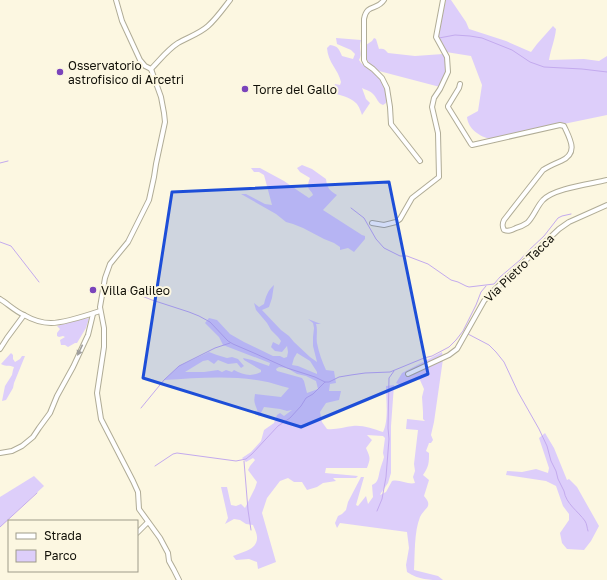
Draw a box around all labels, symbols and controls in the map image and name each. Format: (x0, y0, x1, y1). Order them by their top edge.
place label: Osservatorio astrofisico di Arcetri (68, 58, 184, 87)
marker: Osservatorio astrofisico di Arcetri (55, 67, 65, 77)
place label: Torre del Gallo (253, 82, 337, 97)
marker: Torre del Gallo (240, 84, 250, 94)
street label: Via Pietro Tacca (481, 231, 557, 305)
place label: Villa Galileo (101, 283, 170, 298)
marker: Villa Galileo (88, 285, 98, 295)
one-way arrow (77, 345, 83, 357)
legend (8, 520, 138, 572)
text: Strada (44, 528, 82, 543)
text: Parco (44, 548, 77, 563)

